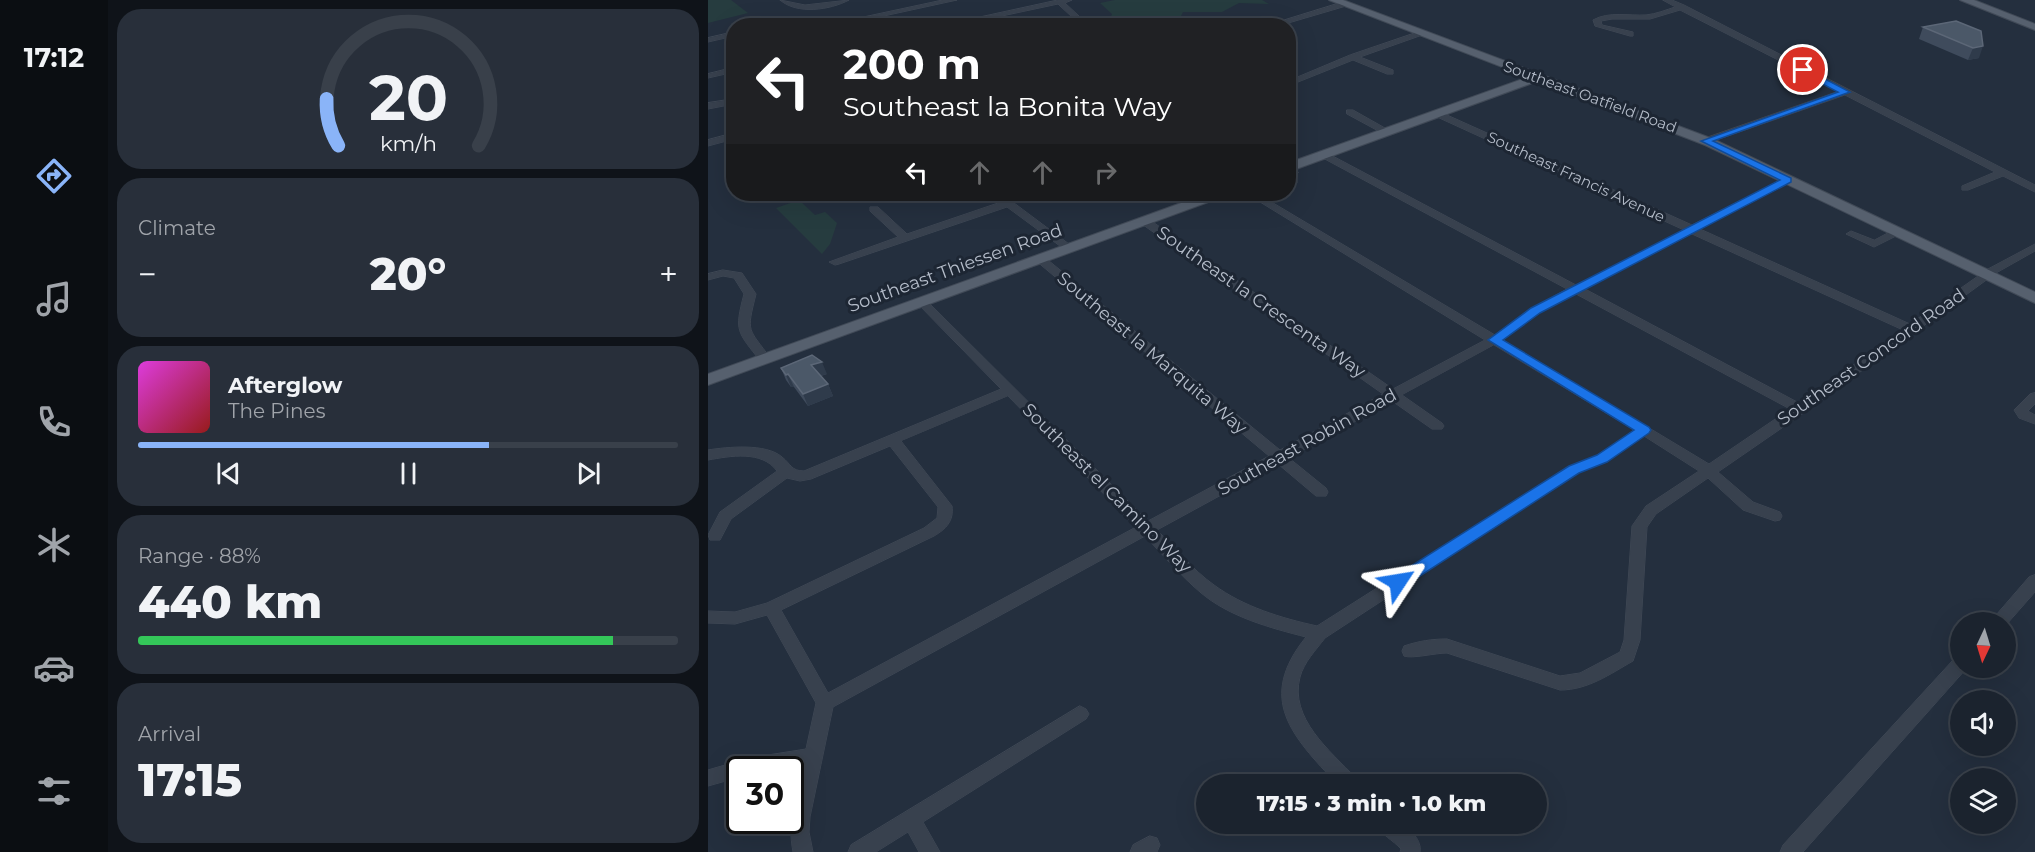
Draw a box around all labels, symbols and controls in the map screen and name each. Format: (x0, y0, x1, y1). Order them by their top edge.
text: 200 m (843, 38, 981, 90)
text: 17:12 (24, 41, 84, 74)
icon: left (744, 42, 822, 120)
pin (1777, 44, 1828, 95)
icon: arrive (1786, 53, 1819, 86)
street label: Southeast Oatfield Road (1501, 56, 1679, 137)
text: 20 (368, 60, 448, 136)
text: Southeast la Bonita Way (843, 90, 1172, 123)
street label: Southeast Francis Avenue (1484, 127, 1668, 226)
text: km/h (379, 130, 437, 156)
icon: directions (33, 155, 75, 197)
icon: left (900, 156, 933, 189)
icon: ahead (963, 156, 996, 189)
icon: ahead (1026, 156, 1059, 189)
icon: right (1089, 156, 1122, 189)
text: Climate (138, 216, 216, 240)
street label: Southeast Thiessen Road (845, 219, 1065, 317)
street label: Southeast la Crescenta Way (1152, 221, 1370, 383)
text: 20° (370, 246, 446, 301)
text: − (138, 254, 157, 294)
text: + (659, 254, 678, 294)
street label: Southeast la Marquita Way (1053, 267, 1252, 439)
icon: music (33, 278, 75, 320)
street label: Southeast Concord Road (1773, 284, 1969, 430)
text: Afterglow (228, 372, 342, 399)
street label: Southeast Robin Road (1214, 384, 1400, 500)
text: The Pines (228, 399, 325, 423)
street label: Southeast el Camino Way (1018, 399, 1197, 578)
icon: phone (33, 401, 75, 443)
icon: previous (212, 457, 245, 490)
icon: pause (392, 457, 425, 490)
icon: next (572, 457, 605, 490)
icon: climate (33, 524, 75, 566)
text: Range · 88% (138, 544, 261, 568)
position arrow (1366, 550, 1430, 614)
text: 440 km (138, 574, 322, 629)
north arrow (1950, 612, 2016, 678)
map controls (1950, 612, 2016, 834)
icon: car (33, 647, 75, 689)
button: sound (1950, 690, 2016, 756)
text: Arrival (138, 722, 201, 746)
text: 17:15 (138, 752, 242, 807)
speed limit sign: 30 (726, 756, 804, 834)
button: layers (1950, 768, 2016, 834)
icon: filters (33, 770, 75, 812)
text: 17:15 · 3 min · 1.0 km (1257, 790, 1486, 817)

